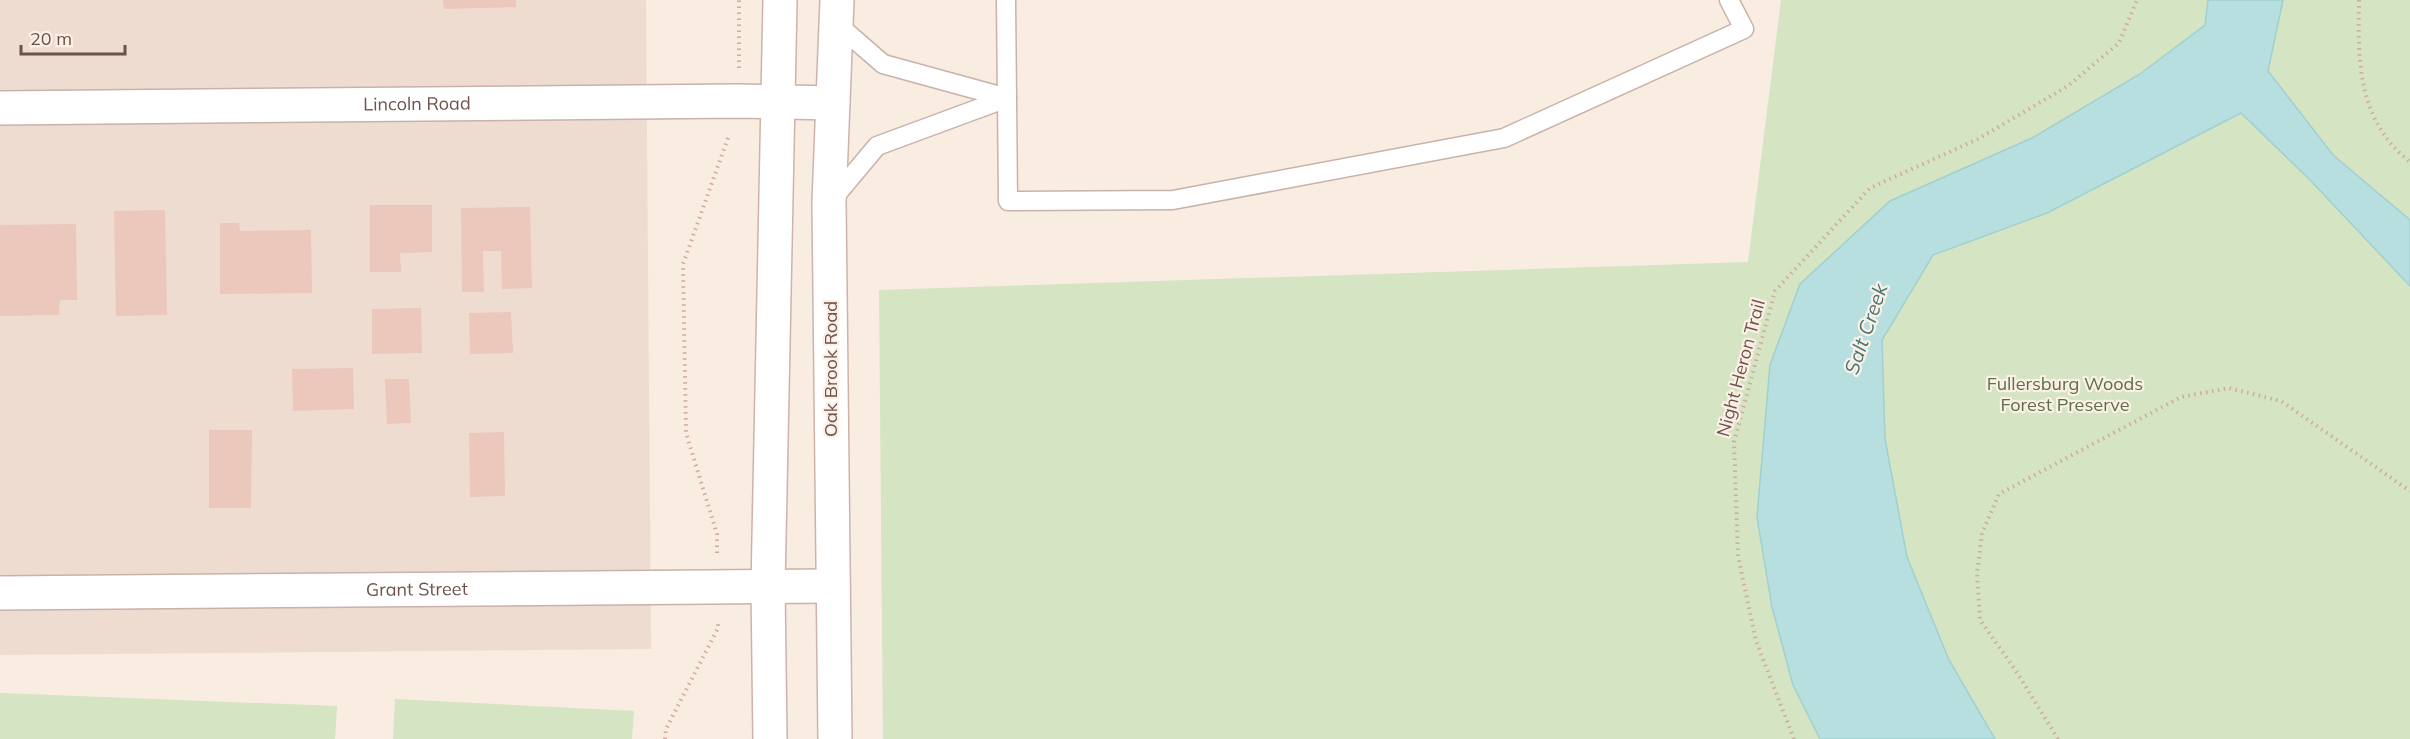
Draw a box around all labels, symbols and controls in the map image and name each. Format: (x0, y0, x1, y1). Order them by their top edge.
scale bar (21, 18, 124, 56)
text: 20 m (30, 27, 72, 50)
street label: Lincoln Road (363, 92, 471, 116)
water label: Salt Creek (1838, 280, 1893, 377)
street label: Night Heron Trail (1711, 297, 1770, 439)
street label: Oak Brook Road (819, 301, 842, 437)
park label: Fullersburg Woods Forest Preserve (1987, 372, 2143, 416)
street label: Grant Street (366, 577, 468, 601)

